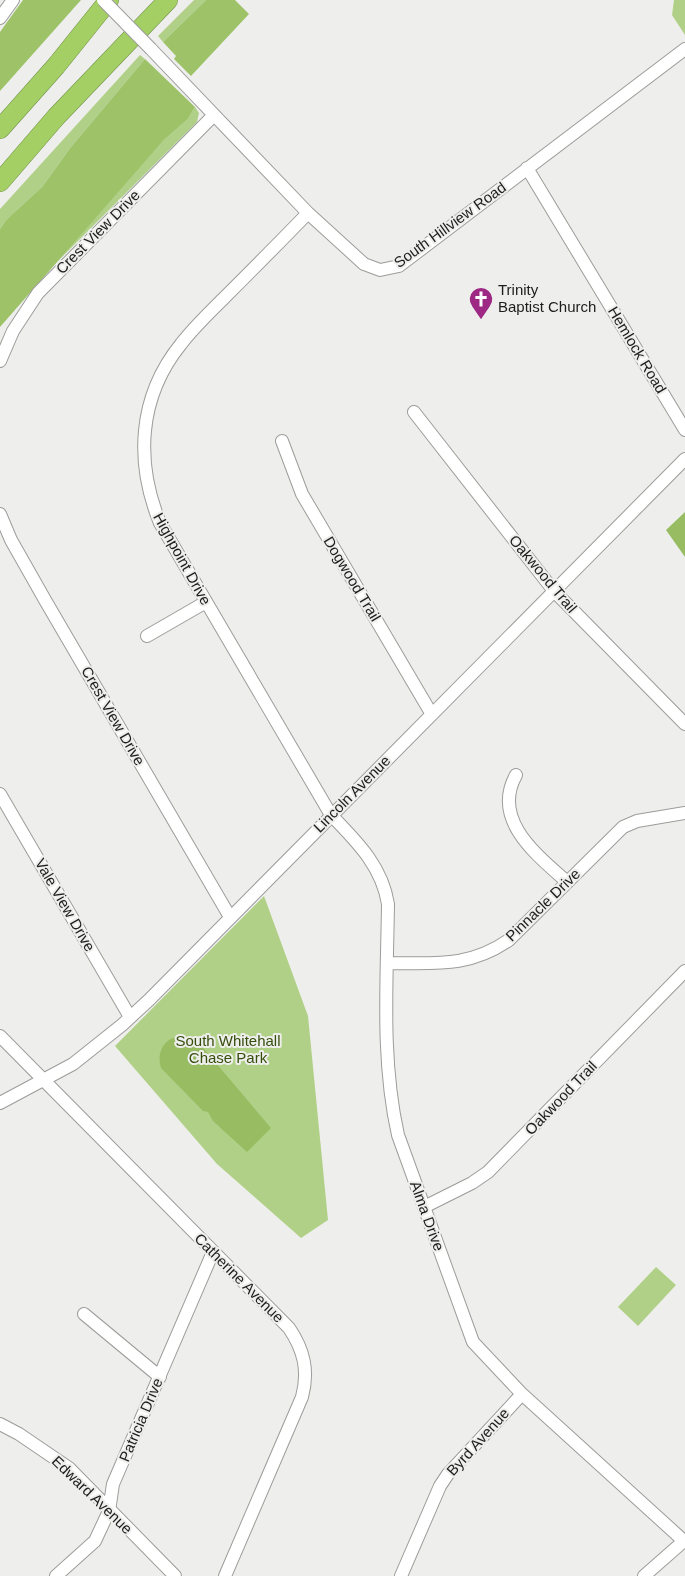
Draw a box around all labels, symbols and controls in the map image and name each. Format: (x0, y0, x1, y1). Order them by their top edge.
street label: South Hillview Road (390, 178, 509, 271)
street label: Crest View Drive (52, 186, 143, 277)
place label: Trinity Baptist Church (498, 281, 596, 315)
church icon: Trinity Baptist Church (468, 286, 494, 320)
street label: Hemlock Road (605, 303, 670, 396)
street label: Highpoint Drive (150, 510, 215, 608)
street label: Oakwood Trail (506, 531, 581, 616)
street label: Dogwood Trail (320, 533, 384, 624)
street label: Crest View Drive (78, 663, 149, 768)
street label: Lincoln Avenue (310, 752, 394, 836)
street label: Vale View Drive (32, 855, 99, 954)
street label: Pinnacle Drive (502, 865, 583, 944)
park label: South Whitehall Chase Park (175, 1032, 281, 1066)
street label: Oakwood Trail (521, 1057, 600, 1138)
street label: Alma Drive (407, 1178, 448, 1253)
street label: Catherine Avenue (191, 1230, 287, 1326)
street label: Patricia Drive (115, 1375, 166, 1464)
street label: Byrd Avenue (443, 1404, 512, 1479)
street label: Edward Avenue (49, 1452, 136, 1537)

